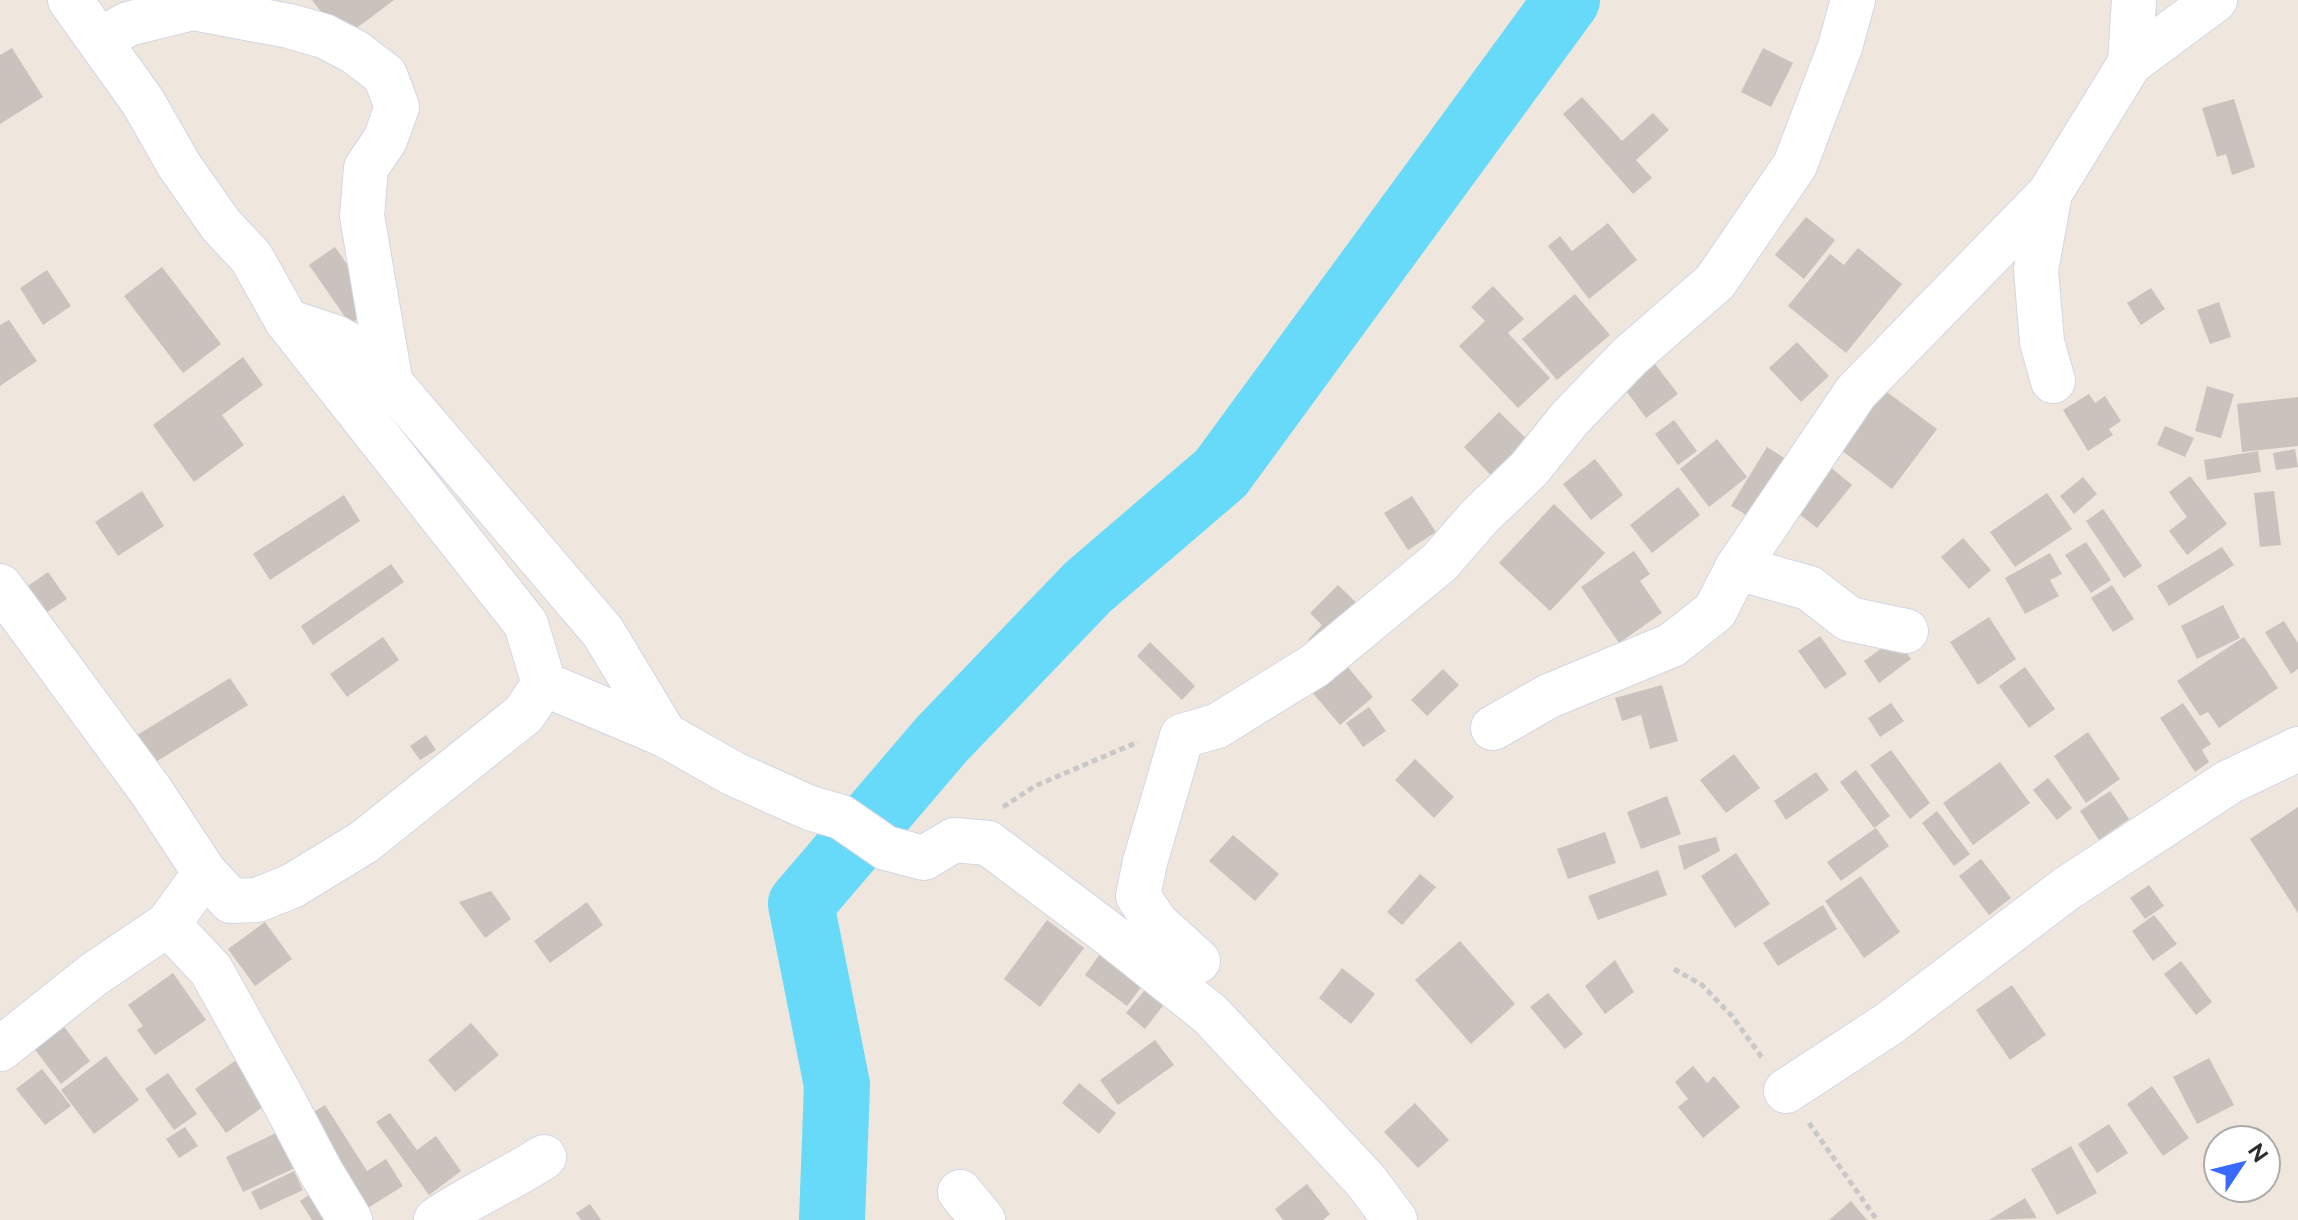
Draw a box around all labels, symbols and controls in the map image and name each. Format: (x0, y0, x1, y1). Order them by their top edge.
north arrow (2202, 1124, 2282, 1204)
text: N (2243, 1138, 2274, 1167)

